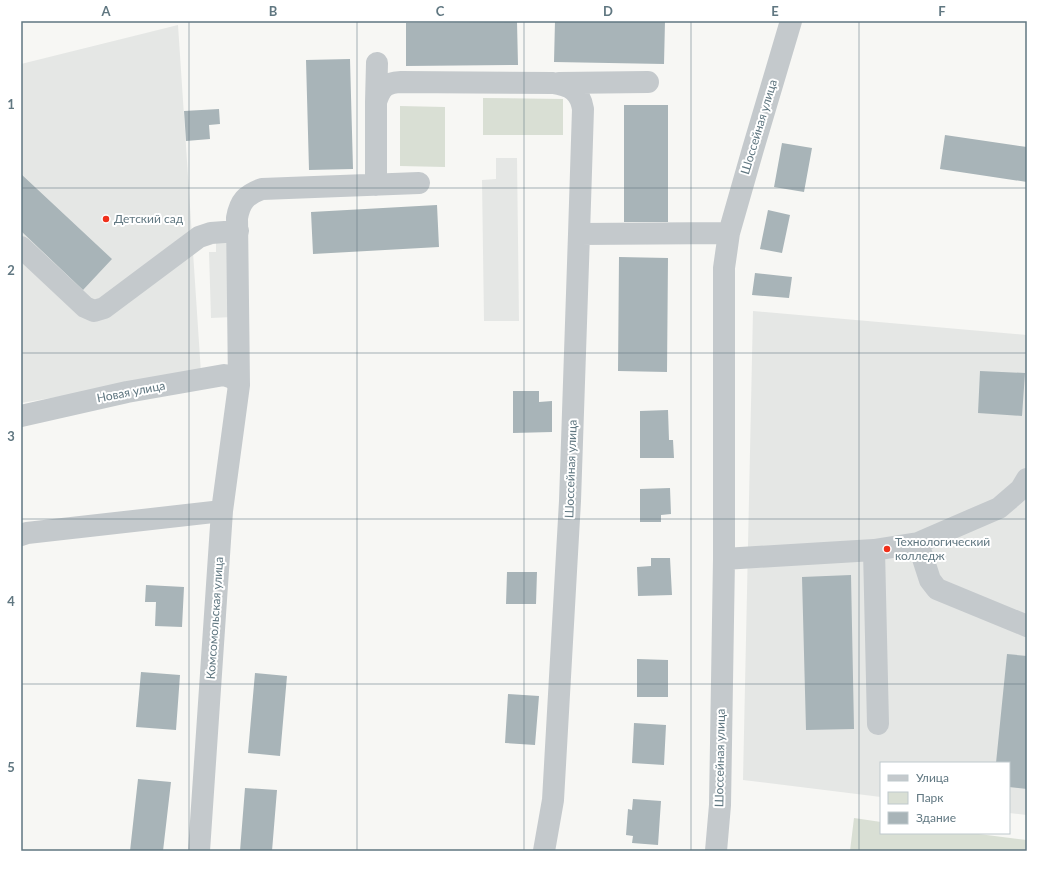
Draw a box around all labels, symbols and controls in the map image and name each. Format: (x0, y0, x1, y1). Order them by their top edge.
text: A (100, 3, 111, 19)
text: B (269, 3, 278, 19)
text: C (436, 3, 445, 19)
text: D (603, 3, 613, 19)
text: E (771, 3, 779, 19)
text: F (938, 3, 946, 19)
street label: Шоссейная улица (737, 78, 780, 176)
text: 1 (7, 96, 15, 112)
place label: Детский сад (114, 211, 184, 226)
marker: Детский сад (101, 214, 111, 224)
text: 2 (7, 262, 15, 278)
street label: Новая улица (95, 378, 166, 405)
street label: Шоссейная улица (561, 419, 580, 518)
text: 3 (7, 428, 15, 444)
place label: Технологический колледж (895, 534, 990, 563)
marker: Технологический колледж (882, 544, 892, 554)
street label: Комсомольская улица (203, 556, 226, 680)
text: 4 (7, 593, 15, 609)
street label: Шоссейная улица (711, 709, 728, 807)
text: 5 (7, 759, 15, 775)
legend (880, 762, 1010, 834)
text: Улица (916, 770, 949, 785)
text: Парк (916, 790, 944, 805)
text: Здание (916, 810, 956, 825)

